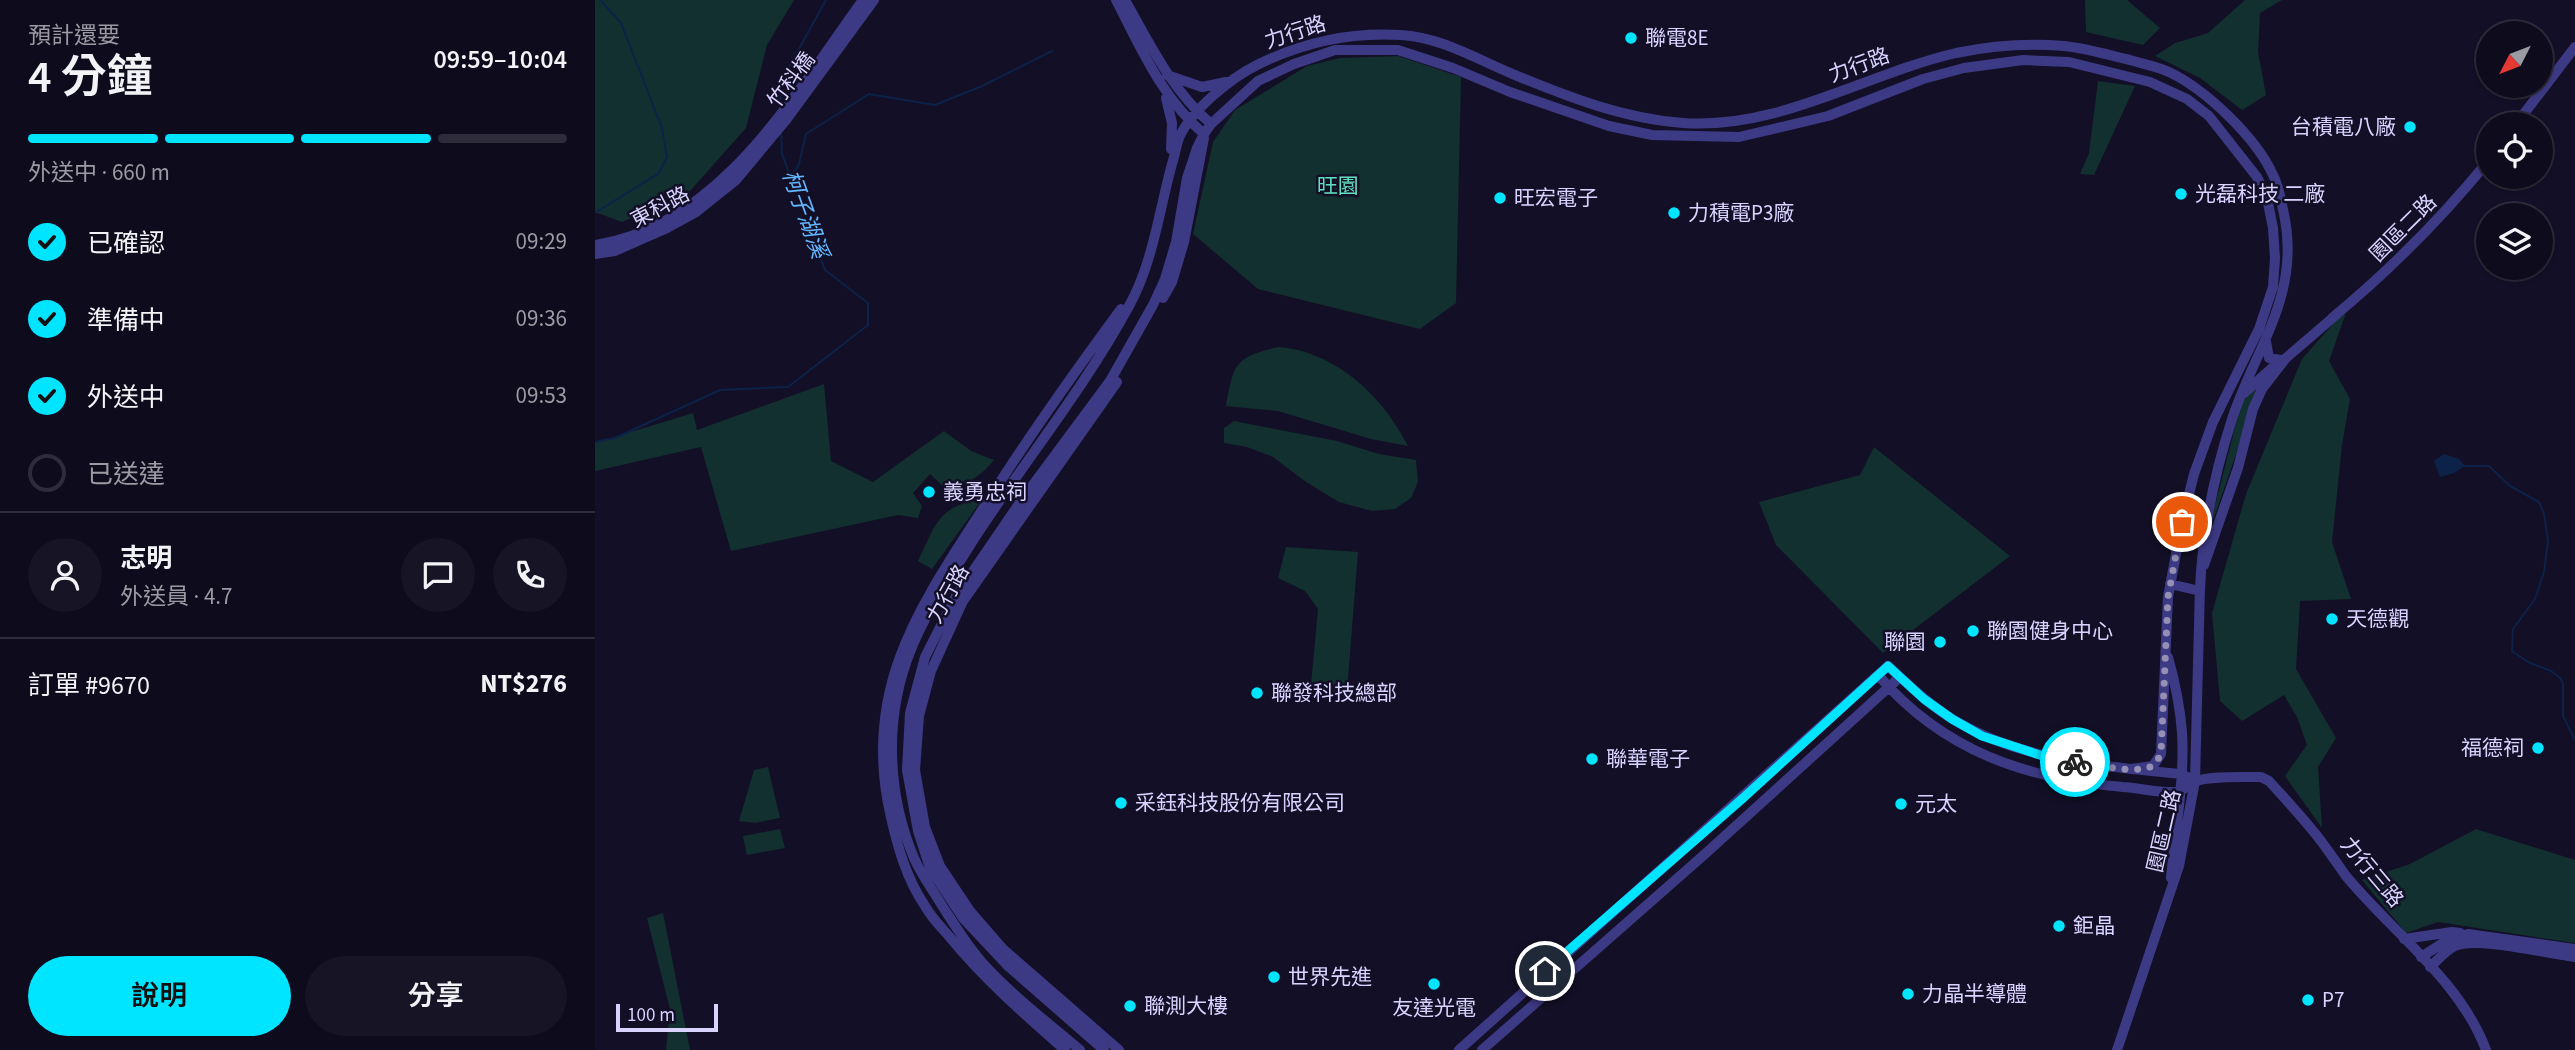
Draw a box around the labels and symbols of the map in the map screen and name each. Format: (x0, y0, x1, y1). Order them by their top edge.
street label: 力行路 (1260, 8, 1330, 56)
north arrow (2476, 21, 2553, 98)
place label: 聯電8E (1645, 23, 1709, 53)
marker: 聯電8E (1623, 30, 1639, 46)
street label: 力行路 (1824, 40, 1894, 90)
street label: 竹科橋 (760, 46, 822, 114)
place label: 台積電八廠 (2291, 112, 2396, 142)
marker: 台積電八廠 (2402, 119, 2418, 135)
water label: 柯子湖溪 (774, 165, 837, 266)
park label: 旺園 (1317, 171, 1359, 201)
street label: 東科路 (625, 179, 695, 235)
place label: 光磊科技 二廠 (2195, 179, 2325, 209)
place label: 旺宏電子 (1514, 183, 1598, 213)
marker: 光磊科技 二廠 (2173, 186, 2189, 202)
street label: 園區二路 (2363, 188, 2443, 268)
marker: 旺宏電子 (1492, 190, 1508, 206)
place label: 力積電P3廠 (1688, 198, 1794, 228)
marker: 力積電P3廠 (1666, 205, 1682, 221)
place label: 義勇忠祠 (943, 477, 1027, 507)
marker: 義勇忠祠 (921, 484, 937, 500)
pin (2152, 492, 2212, 552)
street label: 力行路 (920, 559, 976, 629)
place label: 天德觀 (2346, 604, 2409, 634)
marker: 天德觀 (2324, 611, 2340, 627)
place label: 聯園健身中心 (1987, 616, 2113, 646)
marker: 聯園健身中心 (1965, 623, 1981, 639)
place label: 聯園 (1884, 627, 1926, 657)
marker: 聯園 (1932, 634, 1948, 650)
place label: 聯發科技總部 (1271, 678, 1397, 708)
marker: 聯發科技總部 (1249, 685, 1265, 701)
courier (2040, 727, 2110, 797)
place label: 福德祠 (2461, 733, 2524, 763)
marker: 福德祠 (2530, 740, 2546, 756)
place label: 聯華電子 (1606, 744, 1690, 774)
marker: 聯華電子 (1584, 751, 1600, 767)
street label: 園區二路 (2140, 787, 2188, 875)
place label: 采鈺科技股份有限公司 (1135, 788, 1345, 818)
place label: 元太 (1915, 789, 1957, 819)
marker: 采鈺科技股份有限公司 (1113, 795, 1129, 811)
marker: 元太 (1893, 796, 1909, 812)
street label: 力行三路 (2334, 830, 2410, 914)
place label: 鉅晶 (2073, 911, 2115, 941)
marker: 鉅晶 (2051, 918, 2067, 934)
pin (1515, 941, 1575, 1001)
place label: 世界先進 (1288, 962, 1372, 992)
marker: 世界先進 (1266, 969, 1282, 985)
marker: 友達光電 (1426, 976, 1442, 992)
place label: 力晶半導體 (1922, 979, 2027, 1009)
place label: P7 (2322, 985, 2344, 1015)
marker: 力晶半導體 (1900, 986, 1916, 1002)
place label: 聯測大樓 (1144, 991, 1228, 1021)
marker: P7 (2300, 992, 2316, 1008)
place label: 友達光電 (1392, 993, 1476, 1023)
marker: 聯測大樓 (1122, 998, 1138, 1014)
scale bar (616, 1001, 717, 1033)

